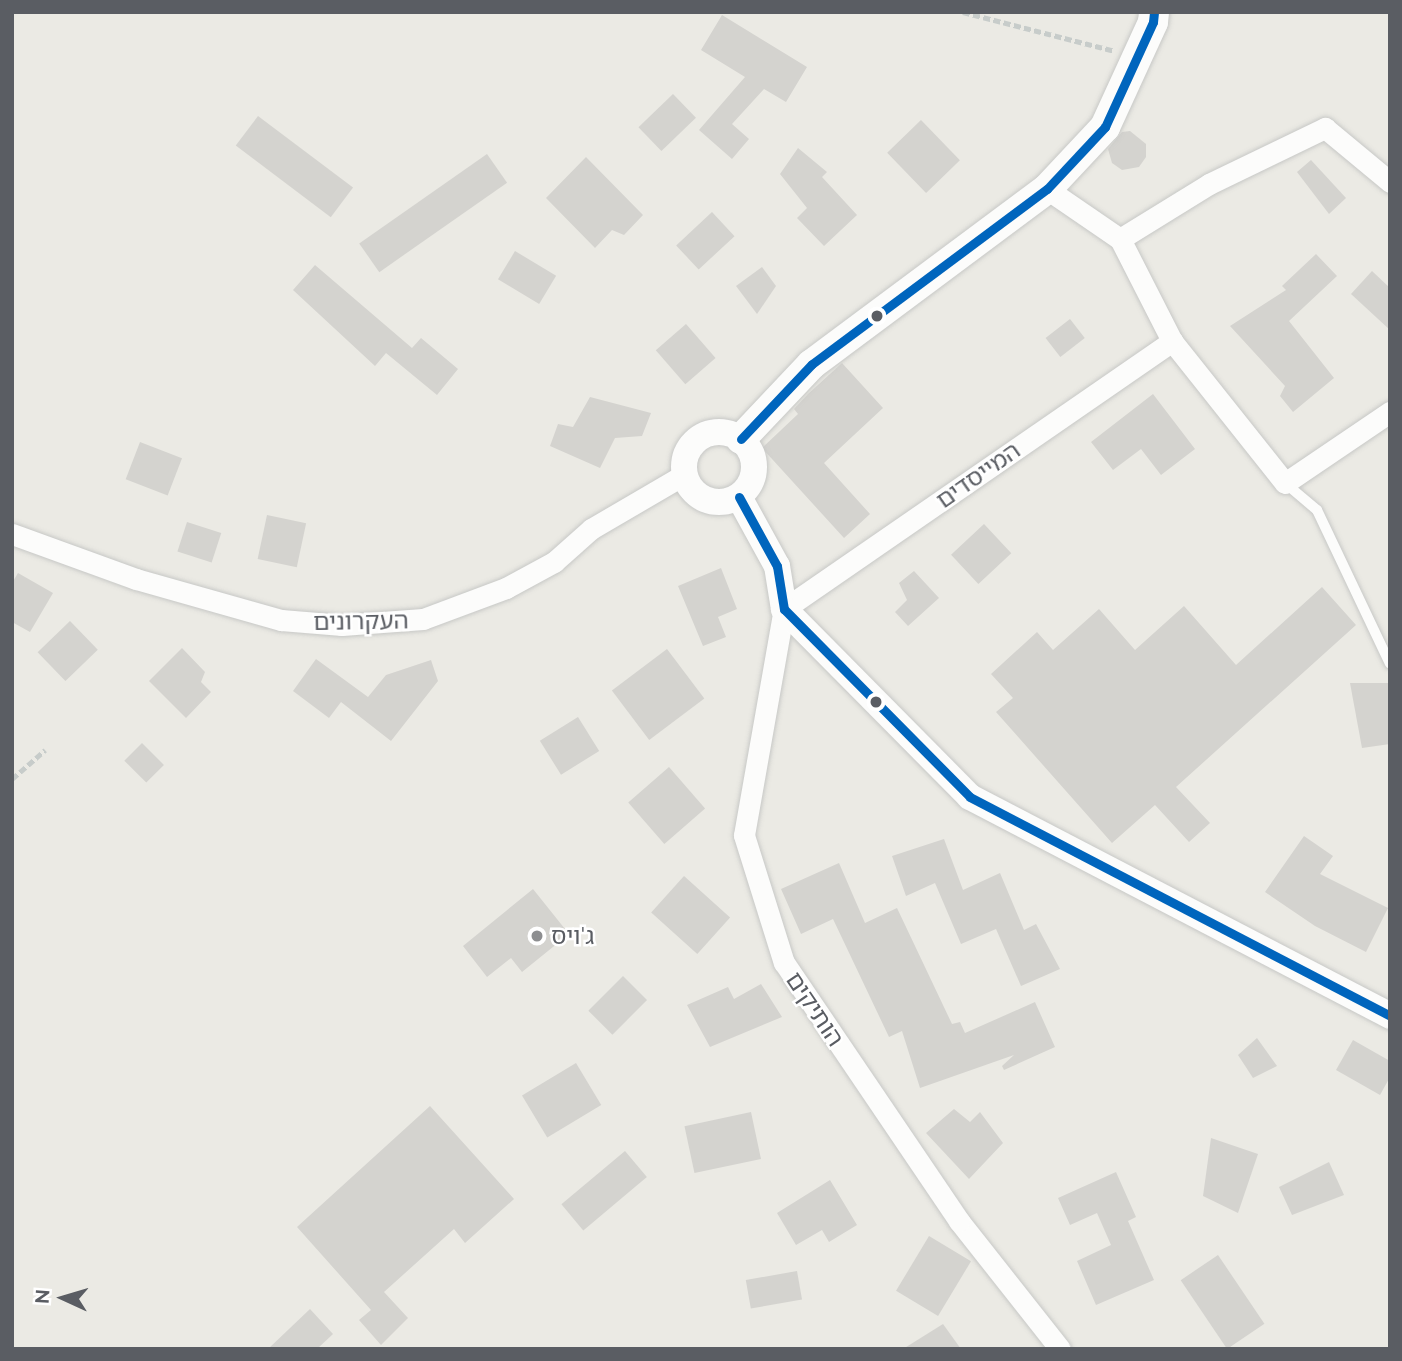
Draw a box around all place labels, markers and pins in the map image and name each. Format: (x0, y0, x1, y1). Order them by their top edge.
unlabelled marker (870, 309, 884, 323)
unlabelled marker (869, 695, 883, 709)
place label: ג'ויס (551, 922, 594, 950)
marker: ג'ויס (529, 928, 545, 944)

